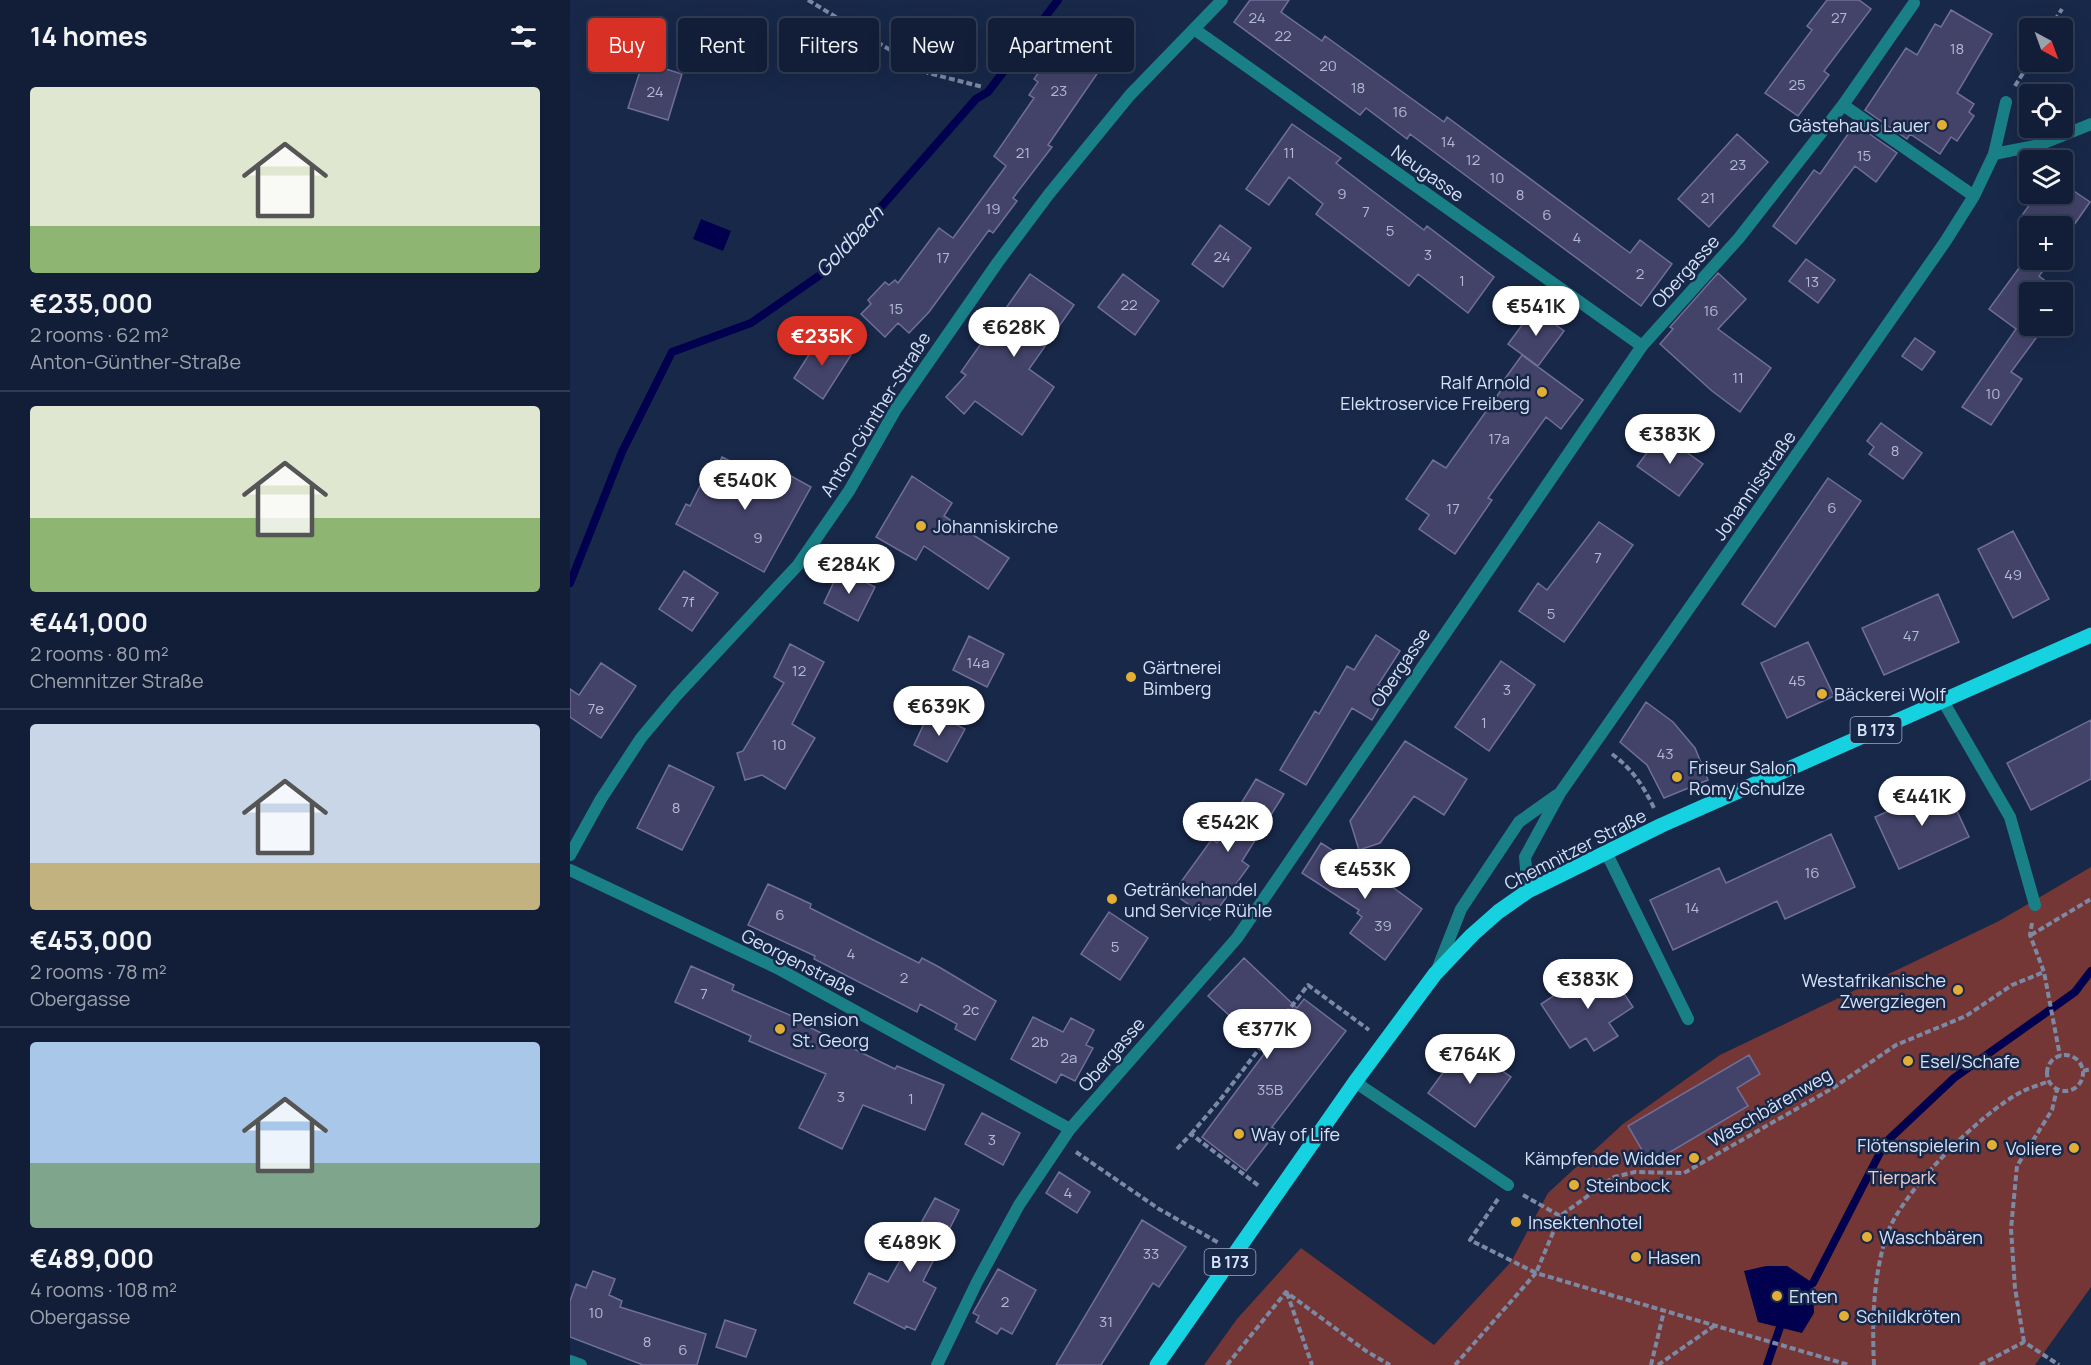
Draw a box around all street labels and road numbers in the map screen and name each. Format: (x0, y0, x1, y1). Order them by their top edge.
street label: Neugasse (1387, 139, 1469, 207)
street label: Obergasse (1646, 229, 1724, 313)
street label: Anton-Günther-Straße (814, 327, 936, 501)
street label: Johannisstraße (1707, 425, 1801, 545)
street label: Obergasse (1365, 623, 1435, 711)
road number: B 173 (1850, 717, 1902, 743)
street label: Chemnitzer Straße (1500, 803, 1650, 895)
street label: Georgenstraße (738, 923, 860, 1001)
street label: Obergasse (1072, 1012, 1150, 1096)
street label: Waschbärenweg (1704, 1062, 1836, 1152)
road number: B 173 (1204, 1249, 1256, 1275)

